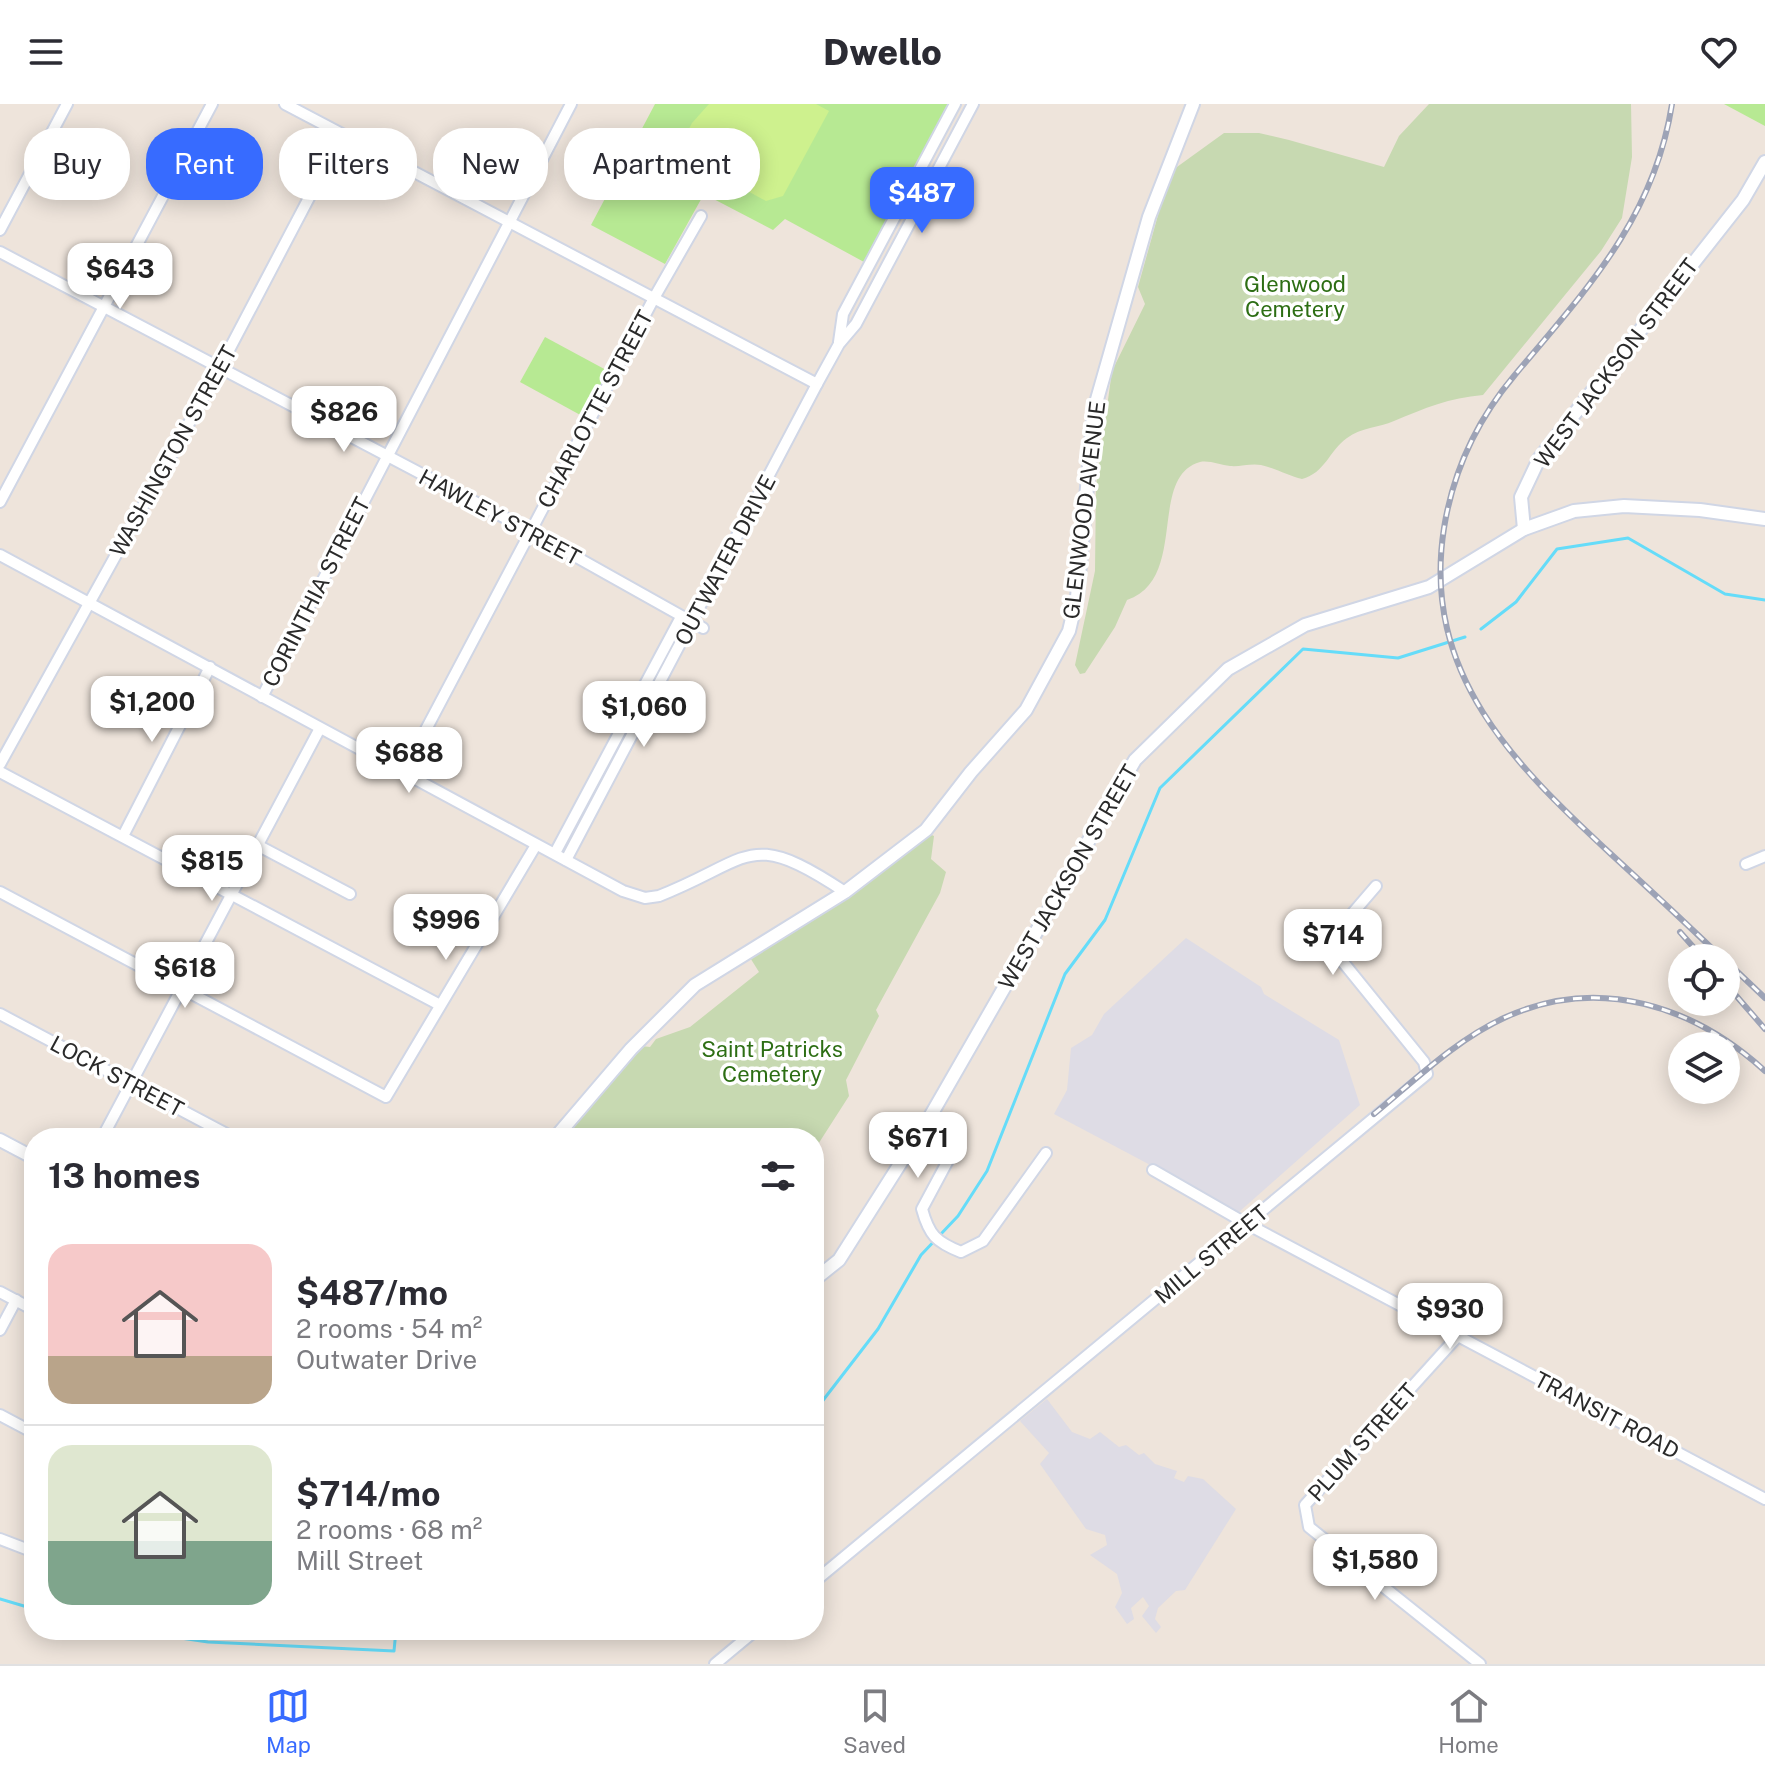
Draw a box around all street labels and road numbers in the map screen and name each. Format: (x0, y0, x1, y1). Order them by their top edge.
street label: WEST JACKSON STREET (1529, 253, 1703, 473)
street label: CHARLOTTE STREET (532, 306, 658, 512)
street label: WASHINGTON STREET (104, 341, 242, 561)
street label: GLENWOOD AVENUE (1058, 399, 1110, 621)
street label: HAWLEY STREET (415, 463, 585, 571)
street label: OUTWATER DRIVE (669, 470, 781, 650)
street label: CORINTHIA STREET (257, 493, 375, 691)
street label: WEST JACKSON STREET (993, 760, 1143, 994)
street label: LOCK STREET (46, 1030, 188, 1122)
street label: MILL STREET (1149, 1199, 1273, 1309)
street label: TRANSIT ROAD (1530, 1366, 1684, 1464)
street label: PLUM STREET (1302, 1378, 1422, 1506)

